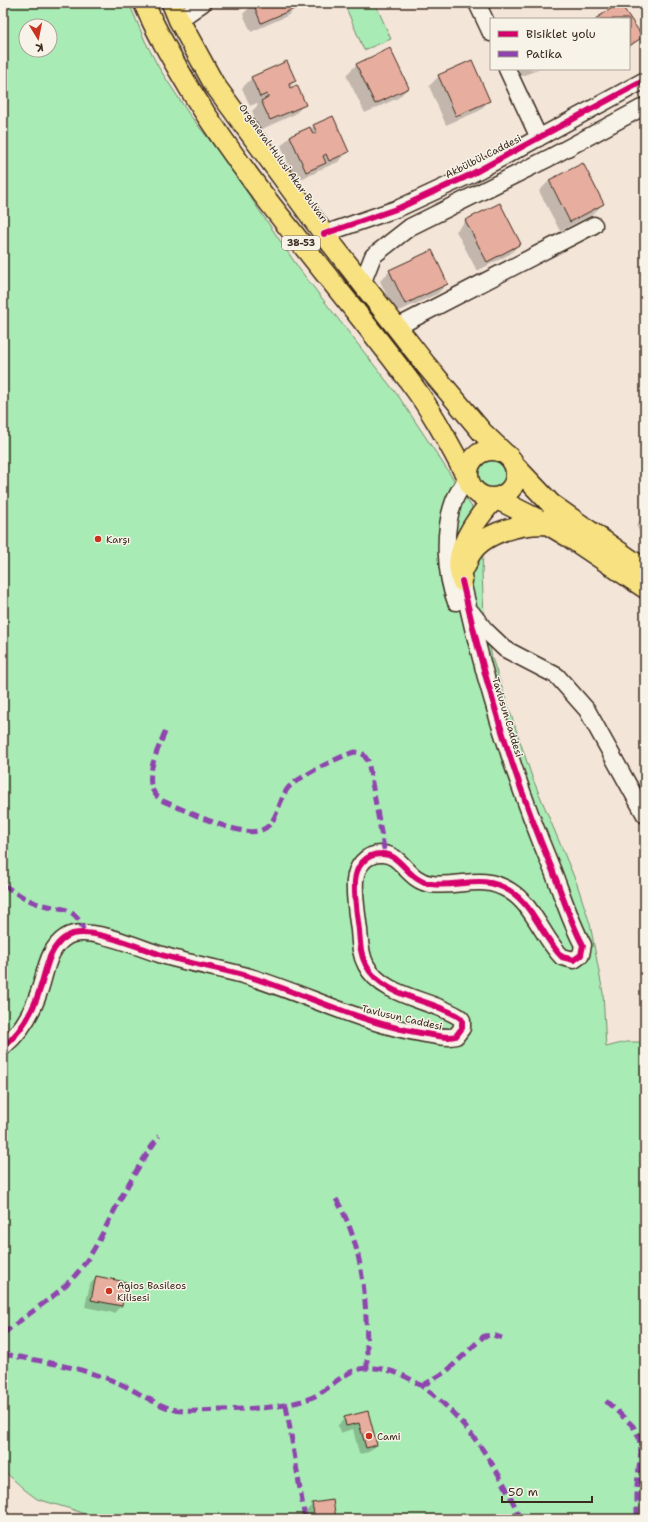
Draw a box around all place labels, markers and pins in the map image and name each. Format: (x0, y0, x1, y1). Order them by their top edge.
place label: Karşı (106, 533, 130, 546)
marker: Karşı (93, 534, 103, 544)
place label: Agios Basileos Kilisesi (117, 1279, 186, 1304)
marker: Agios Basileos Kilisesi (104, 1286, 114, 1296)
place label: Cami (377, 1430, 401, 1443)
marker: Cami (364, 1431, 374, 1441)

